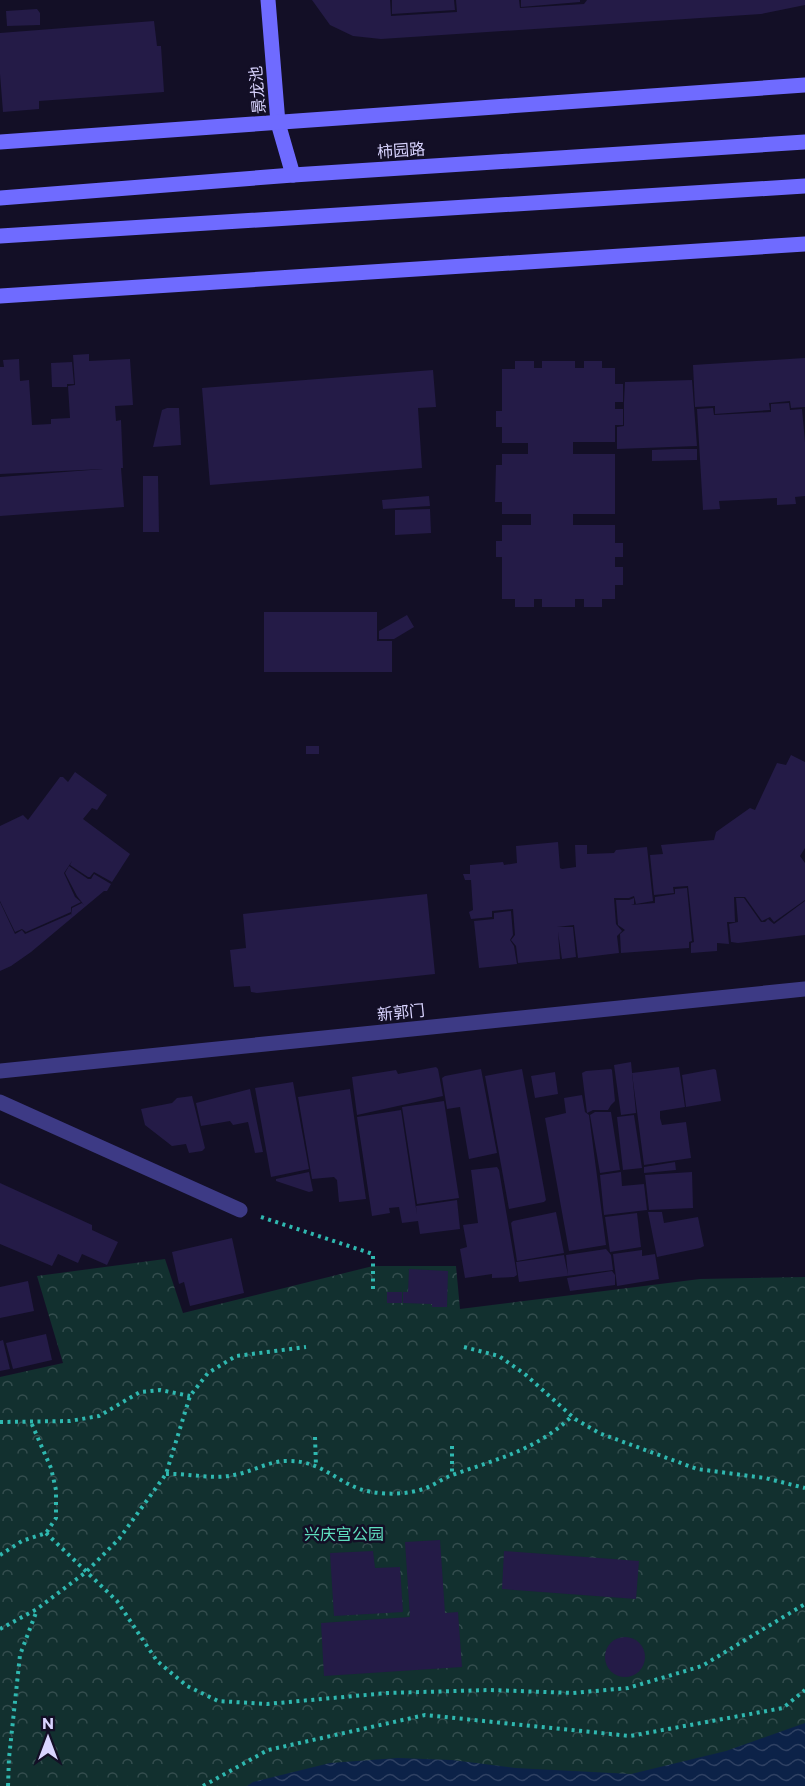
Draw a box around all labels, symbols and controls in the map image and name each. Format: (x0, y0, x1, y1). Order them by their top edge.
street label: 景龙池 (245, 65, 268, 115)
street label: 柿园路 (376, 138, 426, 161)
street label: 新郭门 (376, 1000, 426, 1023)
park label: 兴庆宫公园 (304, 1524, 384, 1543)
north arrow (18, 1708, 78, 1768)
text: N (42, 1713, 54, 1732)

